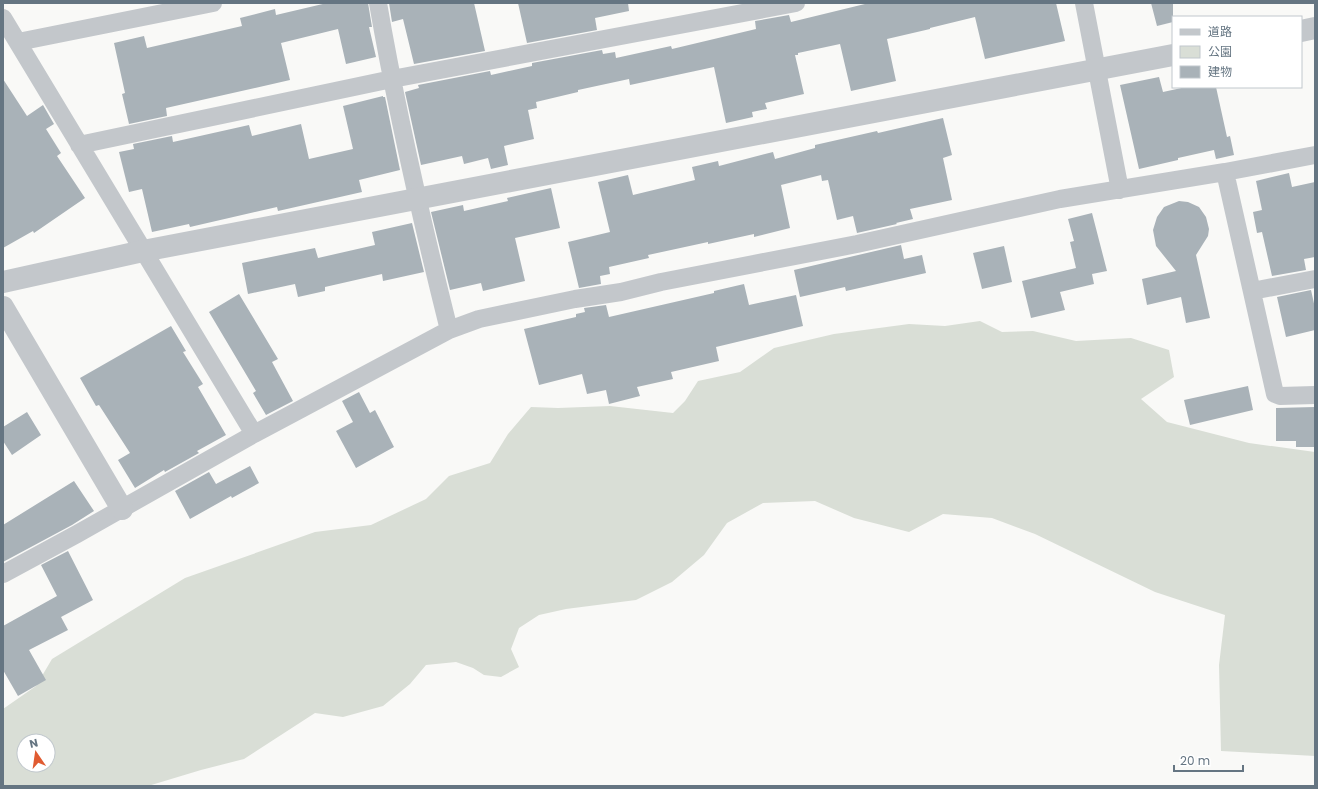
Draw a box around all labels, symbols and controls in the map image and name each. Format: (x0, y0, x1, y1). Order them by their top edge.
legend (1172, 16, 1302, 88)
text: 道路 (1208, 23, 1232, 40)
text: 公園 (1208, 43, 1232, 60)
text: 建物 (1208, 63, 1232, 80)
north arrow (16, 733, 56, 773)
text: N (28, 735, 40, 752)
scale bar (1174, 747, 1243, 773)
text: 20 m (1180, 752, 1210, 769)

